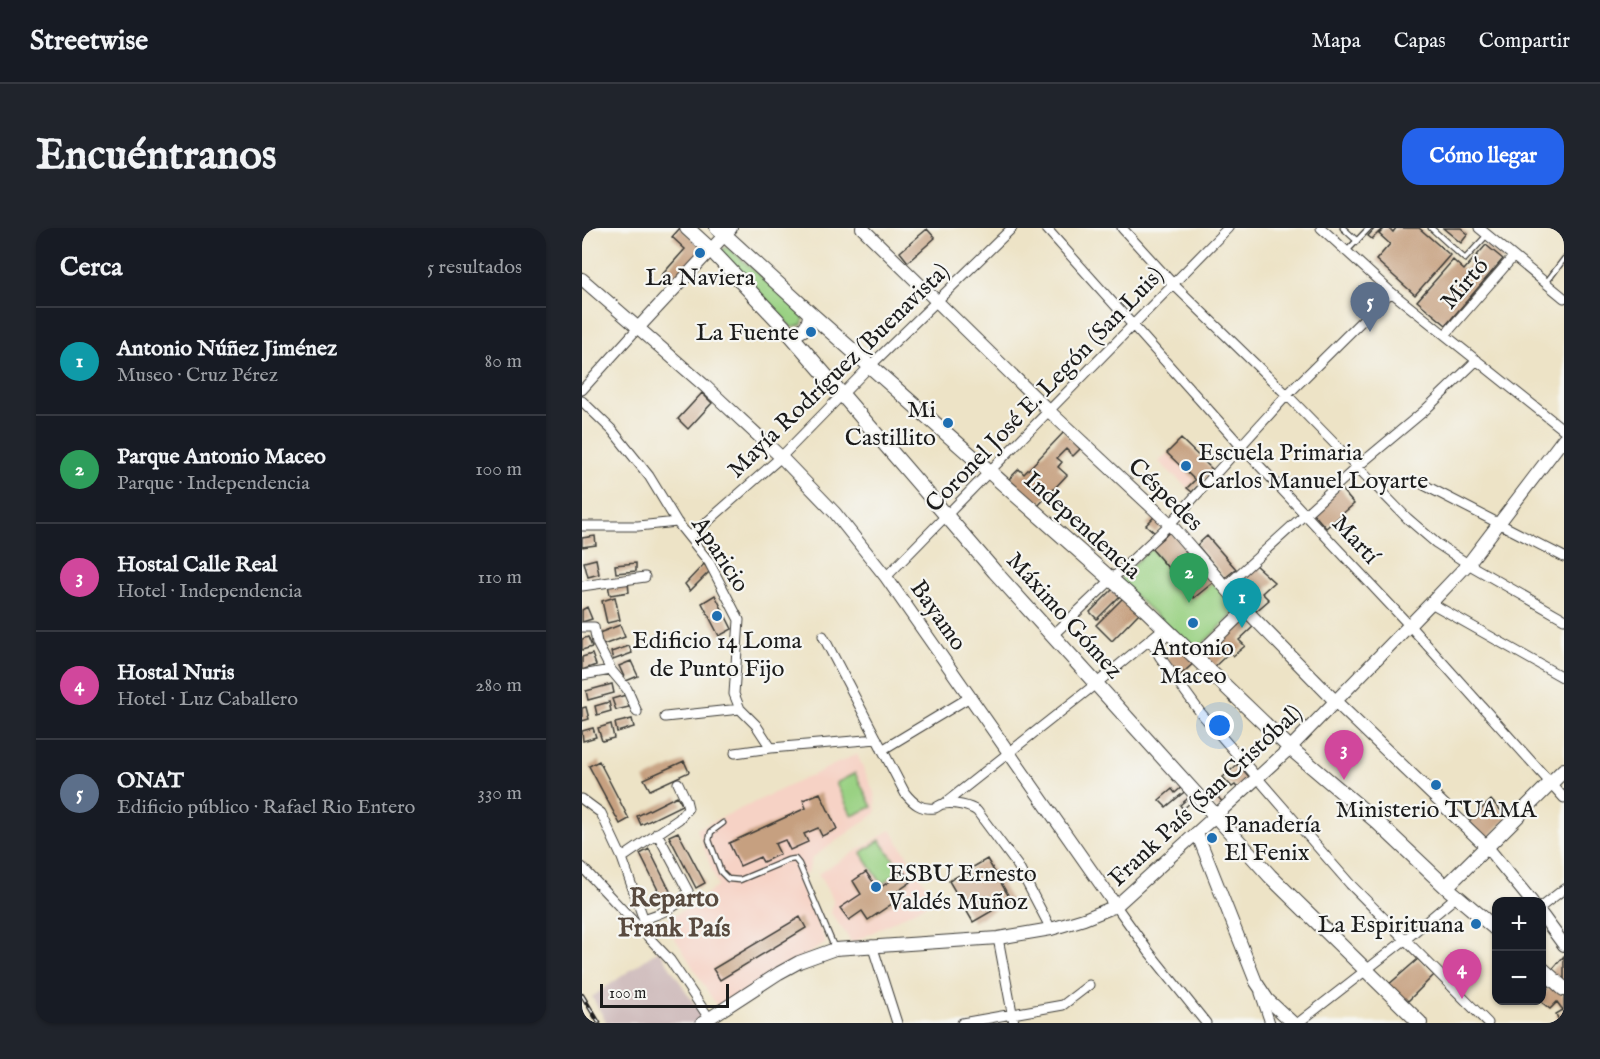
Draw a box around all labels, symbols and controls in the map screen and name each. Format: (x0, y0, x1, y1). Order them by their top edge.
text: Streetwise (30, 24, 148, 59)
text: Mapa (1312, 28, 1361, 55)
text: Capas (1394, 28, 1446, 55)
text: Compartir (1479, 28, 1570, 55)
button: Cómo llegar (1402, 128, 1564, 185)
text: Encuéntranos (36, 130, 277, 183)
marker: La Naviera (693, 246, 707, 260)
text: Cerca (60, 251, 122, 284)
street label: Mirtó (1434, 252, 1496, 316)
text: 5 resultados (427, 255, 522, 280)
street label: Mayía Rodríguez (Buenavista) (721, 257, 957, 485)
street label: Coronel José E. Legón (San Luis) (919, 260, 1171, 520)
place label: La Naviera (645, 263, 756, 294)
pin: 5 (1350, 282, 1390, 332)
place label: La Fuente (696, 318, 799, 349)
marker: La Fuente (804, 325, 818, 339)
text: Antonio Núñez Jiménez (117, 335, 337, 363)
text: 1 (76, 349, 83, 374)
text: 80 m (485, 349, 522, 374)
text: Museo · Cruz Pérez (117, 363, 278, 388)
place label: Mi Castillito (845, 395, 936, 454)
marker: Mi Castillito (941, 416, 955, 430)
place label: Escuela Primaria Carlos Manuel Loyarte (1198, 438, 1428, 497)
text: Parque Antonio Maceo (117, 443, 326, 471)
street label: Céspedes (1121, 452, 1209, 538)
text: 2 (75, 457, 84, 482)
text: 100 m (475, 457, 522, 482)
marker: Escuela Primaria Carlos Manuel Loyarte (1179, 459, 1193, 473)
street label: Independencia (1017, 465, 1148, 587)
text: Parque · Independencia (117, 471, 310, 496)
street label: Martí (1324, 509, 1387, 572)
street label: Aparicio (683, 510, 756, 599)
street label: Máximo Gómez (999, 546, 1129, 686)
text: Hostal Calle Real (117, 551, 277, 579)
pin: 2 (1170, 554, 1208, 603)
text: 3 (76, 565, 83, 590)
text: 110 m (478, 565, 522, 590)
street label: Bayamo (902, 574, 973, 657)
pin: 1 (1222, 578, 1262, 628)
text: Hotel · Independencia (117, 579, 302, 604)
marker: Edificio 14 Loma de Punto Fijo (710, 609, 724, 623)
marker: Antonio Maceo (1186, 616, 1200, 630)
place label: Edificio 14 Loma de Punto Fijo (632, 626, 802, 685)
place label: Antonio Maceo (1151, 633, 1234, 692)
text: Hostal Nuris (117, 659, 235, 687)
text: 4 (75, 673, 84, 698)
text: 280 m (475, 673, 522, 698)
text: Hotel · Luz Caballero (117, 687, 298, 712)
street label: Frank País (San Cristóbal) (1103, 698, 1309, 894)
your location (1205, 711, 1234, 740)
pin: 3 (1324, 730, 1364, 780)
text: ONAT (117, 767, 184, 795)
marker: Ministerio TUAMA (1429, 778, 1443, 792)
text: 5 (76, 781, 83, 806)
text: 330 m (477, 781, 522, 806)
text: Edificio público · Rafael Rio Entero (117, 795, 415, 820)
place label: Ministerio TUAMA (1335, 795, 1537, 826)
place label: Panadería El Fenix (1224, 810, 1321, 869)
marker: Panadería El Fenix (1205, 831, 1219, 845)
place label: ESBU Ernesto Valdés Muñoz (887, 859, 1037, 918)
marker: ESBU Ernesto Valdés Muñoz (869, 880, 883, 894)
district label: Reparto Frank País (618, 882, 730, 945)
map controls (1492, 897, 1546, 1005)
button: + (1492, 897, 1546, 951)
place label: La Espirituana (1318, 910, 1465, 941)
marker: La Espirituana (1469, 917, 1483, 931)
pin: 4 (1442, 950, 1482, 999)
button: − (1492, 951, 1546, 1005)
scale bar (600, 981, 729, 1008)
text: 100 m (609, 984, 646, 1004)

